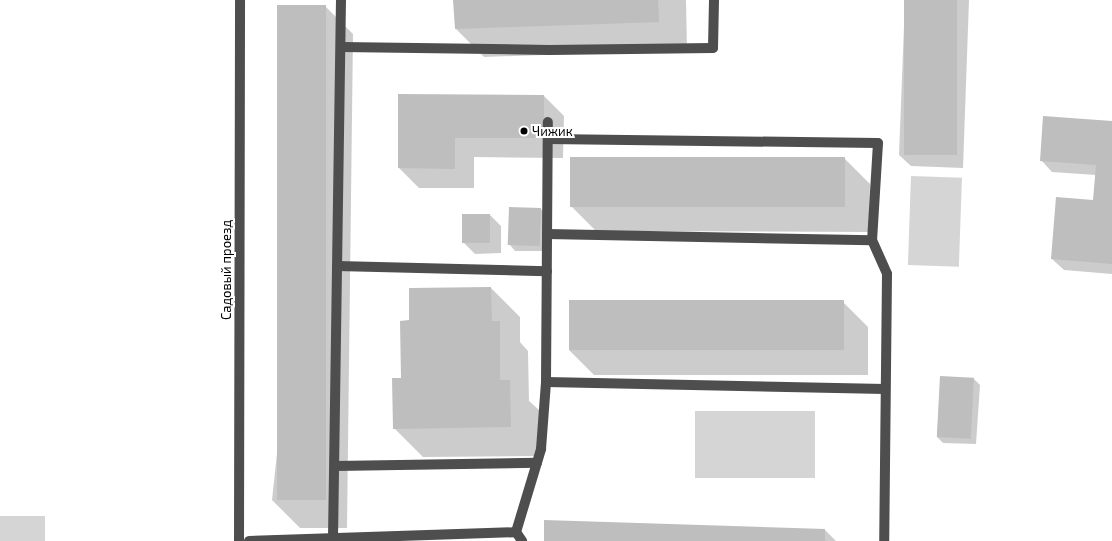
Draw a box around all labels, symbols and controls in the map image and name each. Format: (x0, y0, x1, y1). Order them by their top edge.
place label: Чижик (532, 123, 573, 139)
marker: Чижик (519, 126, 529, 136)
street label: Садовый проезд (218, 220, 234, 320)

